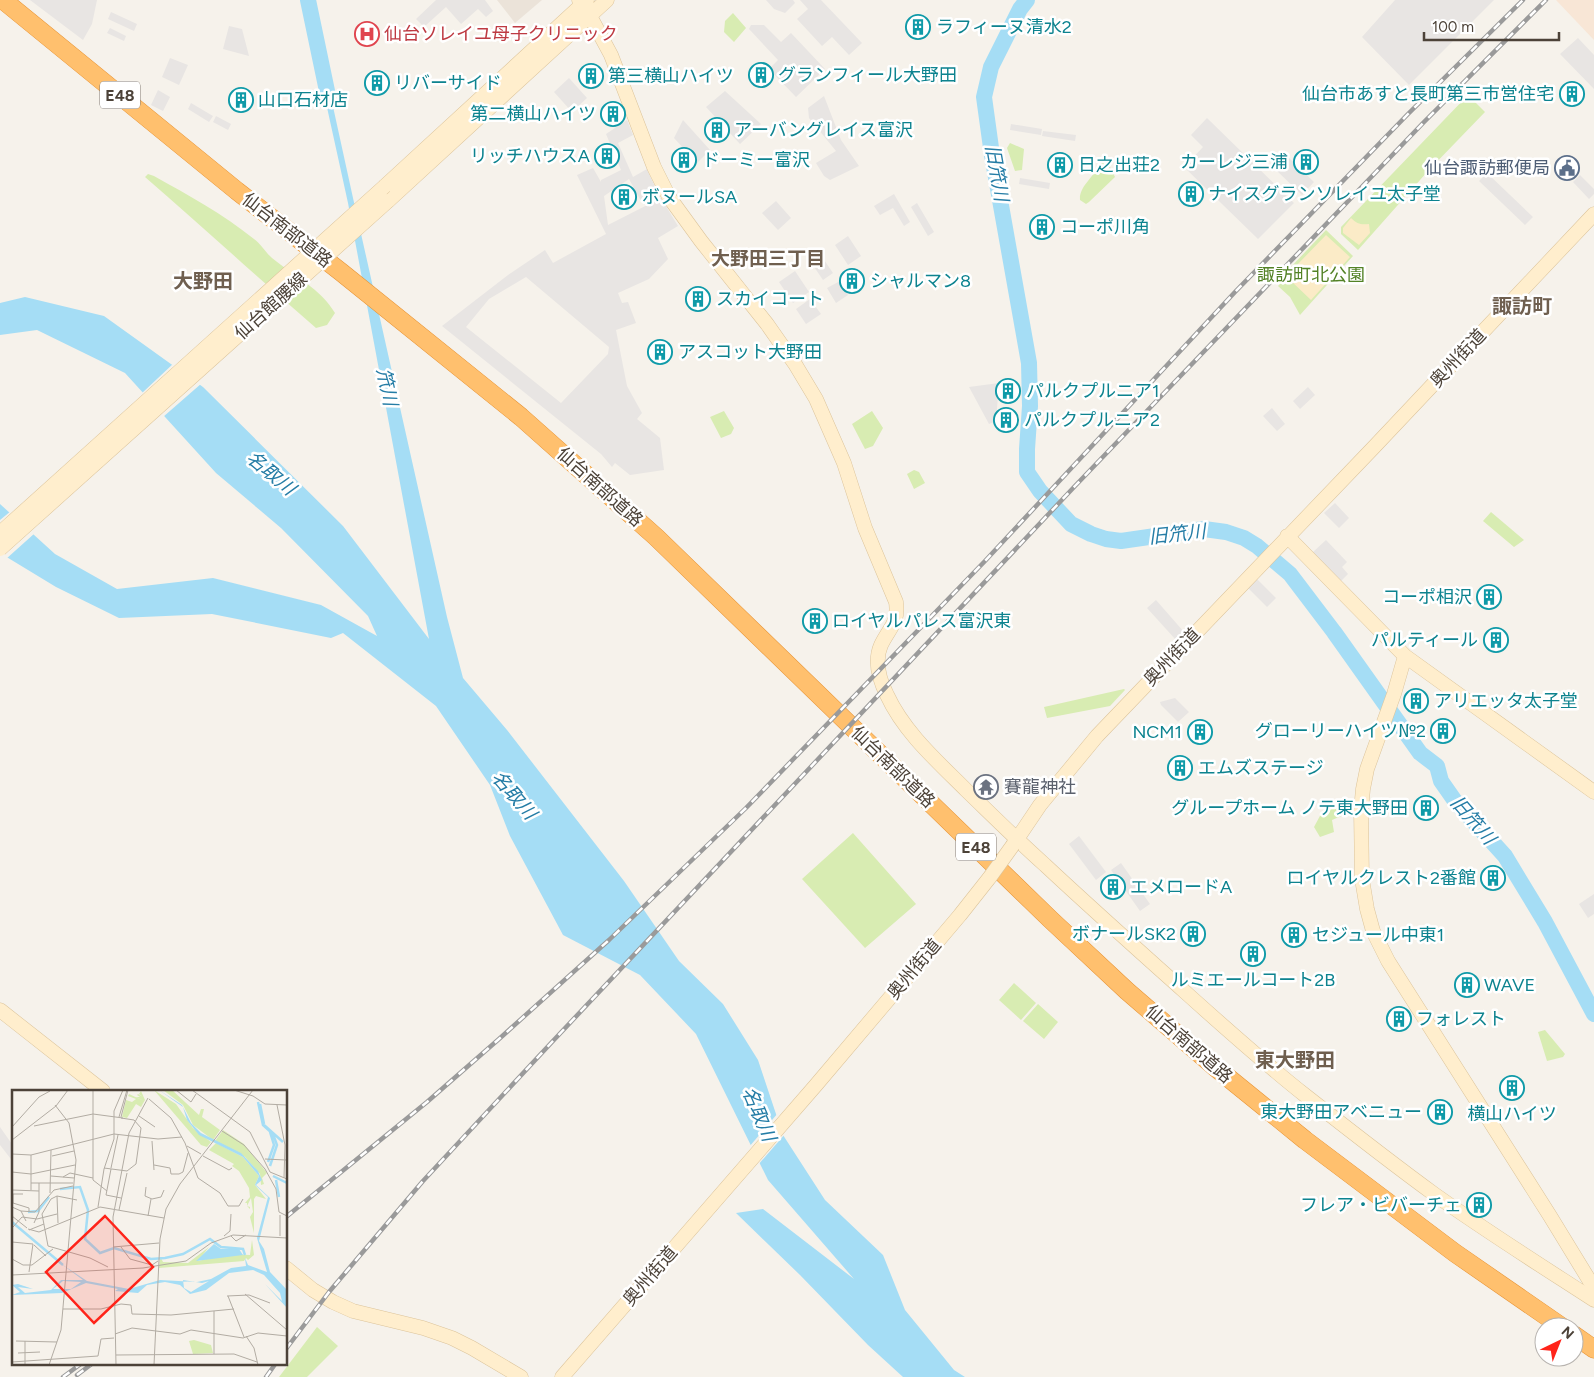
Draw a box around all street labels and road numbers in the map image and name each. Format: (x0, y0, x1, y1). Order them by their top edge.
road number: E48 (100, 82, 140, 108)
street label: 仙台南部道路 (238, 188, 336, 272)
street label: 仙台館腰線 (230, 268, 312, 344)
street label: 奥州街道 (1425, 324, 1491, 392)
street label: 仙台南部道路 (553, 443, 647, 531)
street label: 奥州街道 (1139, 623, 1205, 691)
street label: 仙台南部道路 (847, 722, 939, 812)
road number: E48 (956, 834, 996, 860)
street label: 奥州街道 (882, 934, 946, 1004)
street label: 仙台南部道路 (1141, 1000, 1237, 1088)
street label: 奥州街道 (618, 1242, 682, 1310)

